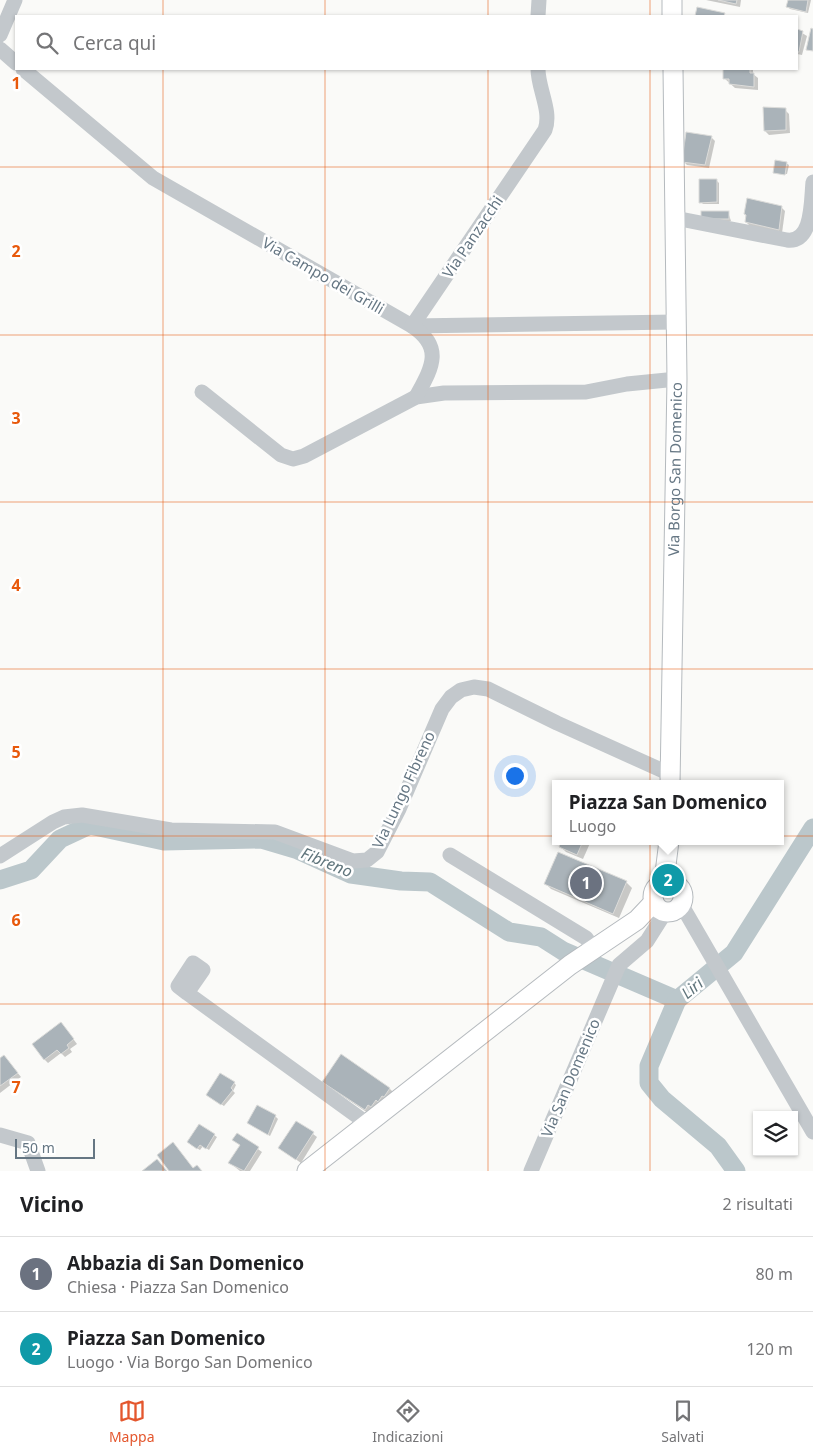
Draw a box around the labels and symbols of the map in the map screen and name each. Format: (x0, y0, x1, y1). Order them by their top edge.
text: 1 (11, 72, 21, 94)
street label: Via Panzacchi (437, 191, 507, 281)
street label: Via Campo dei Grilli (259, 232, 388, 318)
text: 2 (11, 240, 21, 262)
street label: Via Borgo San Domenico (663, 382, 686, 556)
text: 3 (11, 407, 21, 429)
text: 4 (11, 574, 21, 596)
street label: Via Lungo Fibreno (367, 728, 439, 852)
text: 5 (11, 741, 21, 763)
your location (502, 763, 528, 789)
water label: Fibreno (298, 842, 356, 882)
pin: 2 (652, 861, 684, 899)
pin: 1 (570, 864, 602, 902)
text: 6 (11, 909, 21, 931)
water label: Liri (676, 972, 708, 1004)
street label: Via San Domenico (536, 1015, 604, 1140)
text: 7 (11, 1076, 21, 1098)
scale bar (15, 1136, 95, 1159)

